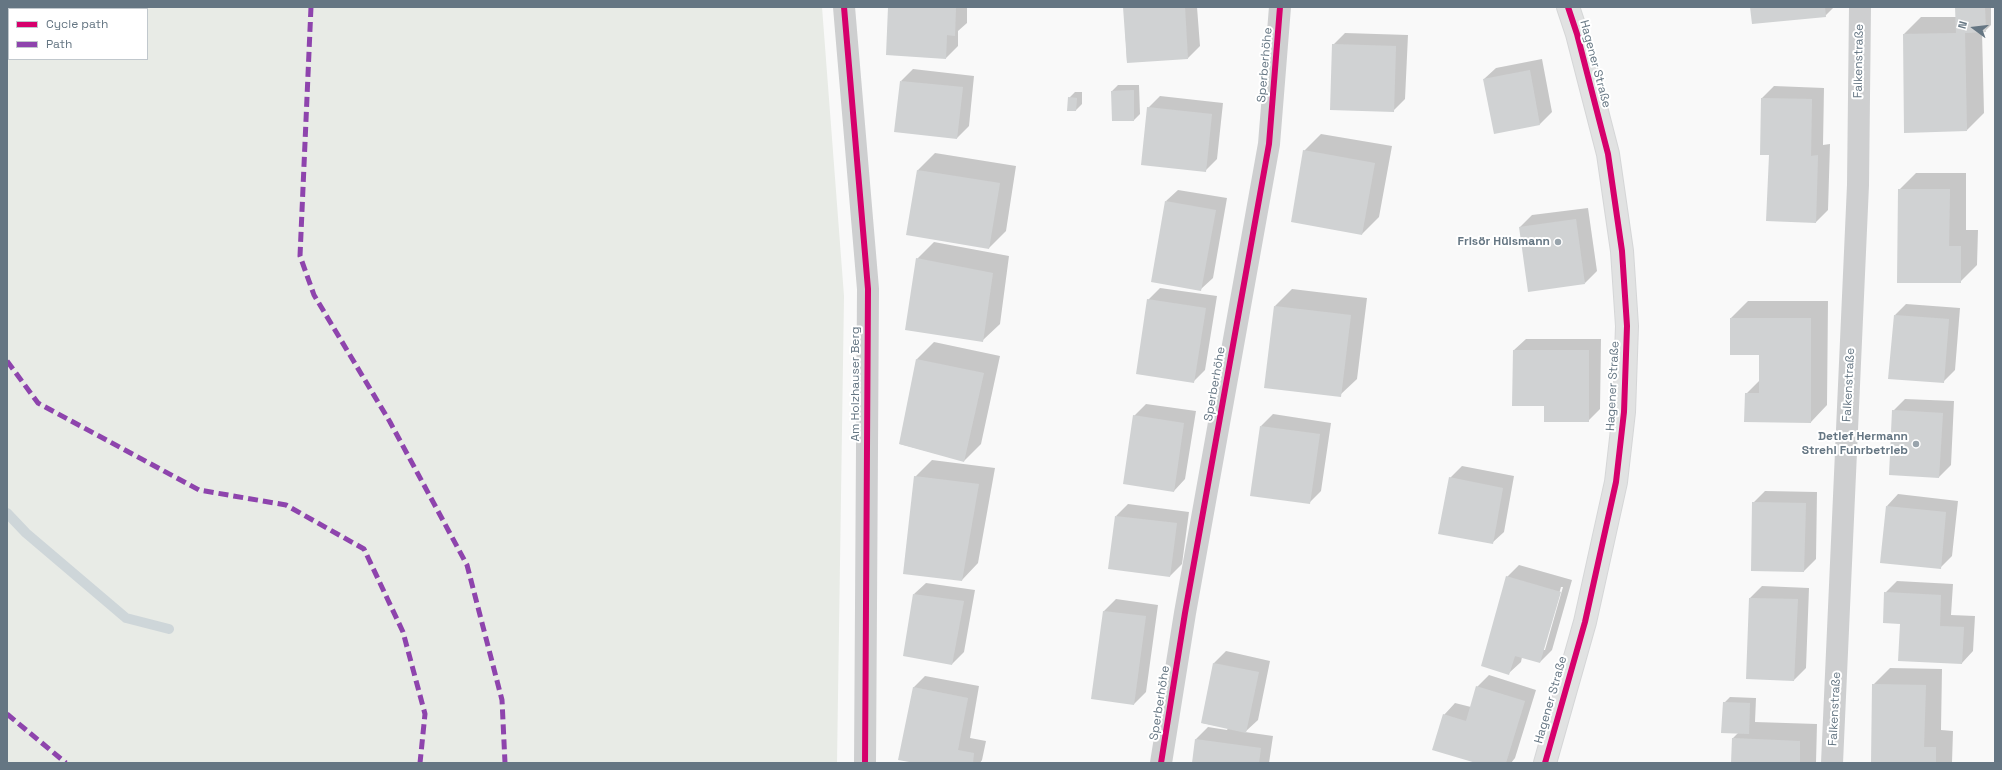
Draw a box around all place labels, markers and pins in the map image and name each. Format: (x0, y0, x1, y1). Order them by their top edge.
place label: Frisör Hülsmann (1458, 235, 1550, 249)
marker: Frisör Hülsmann (1553, 237, 1563, 247)
place label: Detlef Hermann Strehl Fuhrbetrieb (1802, 430, 1908, 458)
marker: Detlef Hermann Strehl Fuhrbetrieb (1911, 439, 1921, 449)

